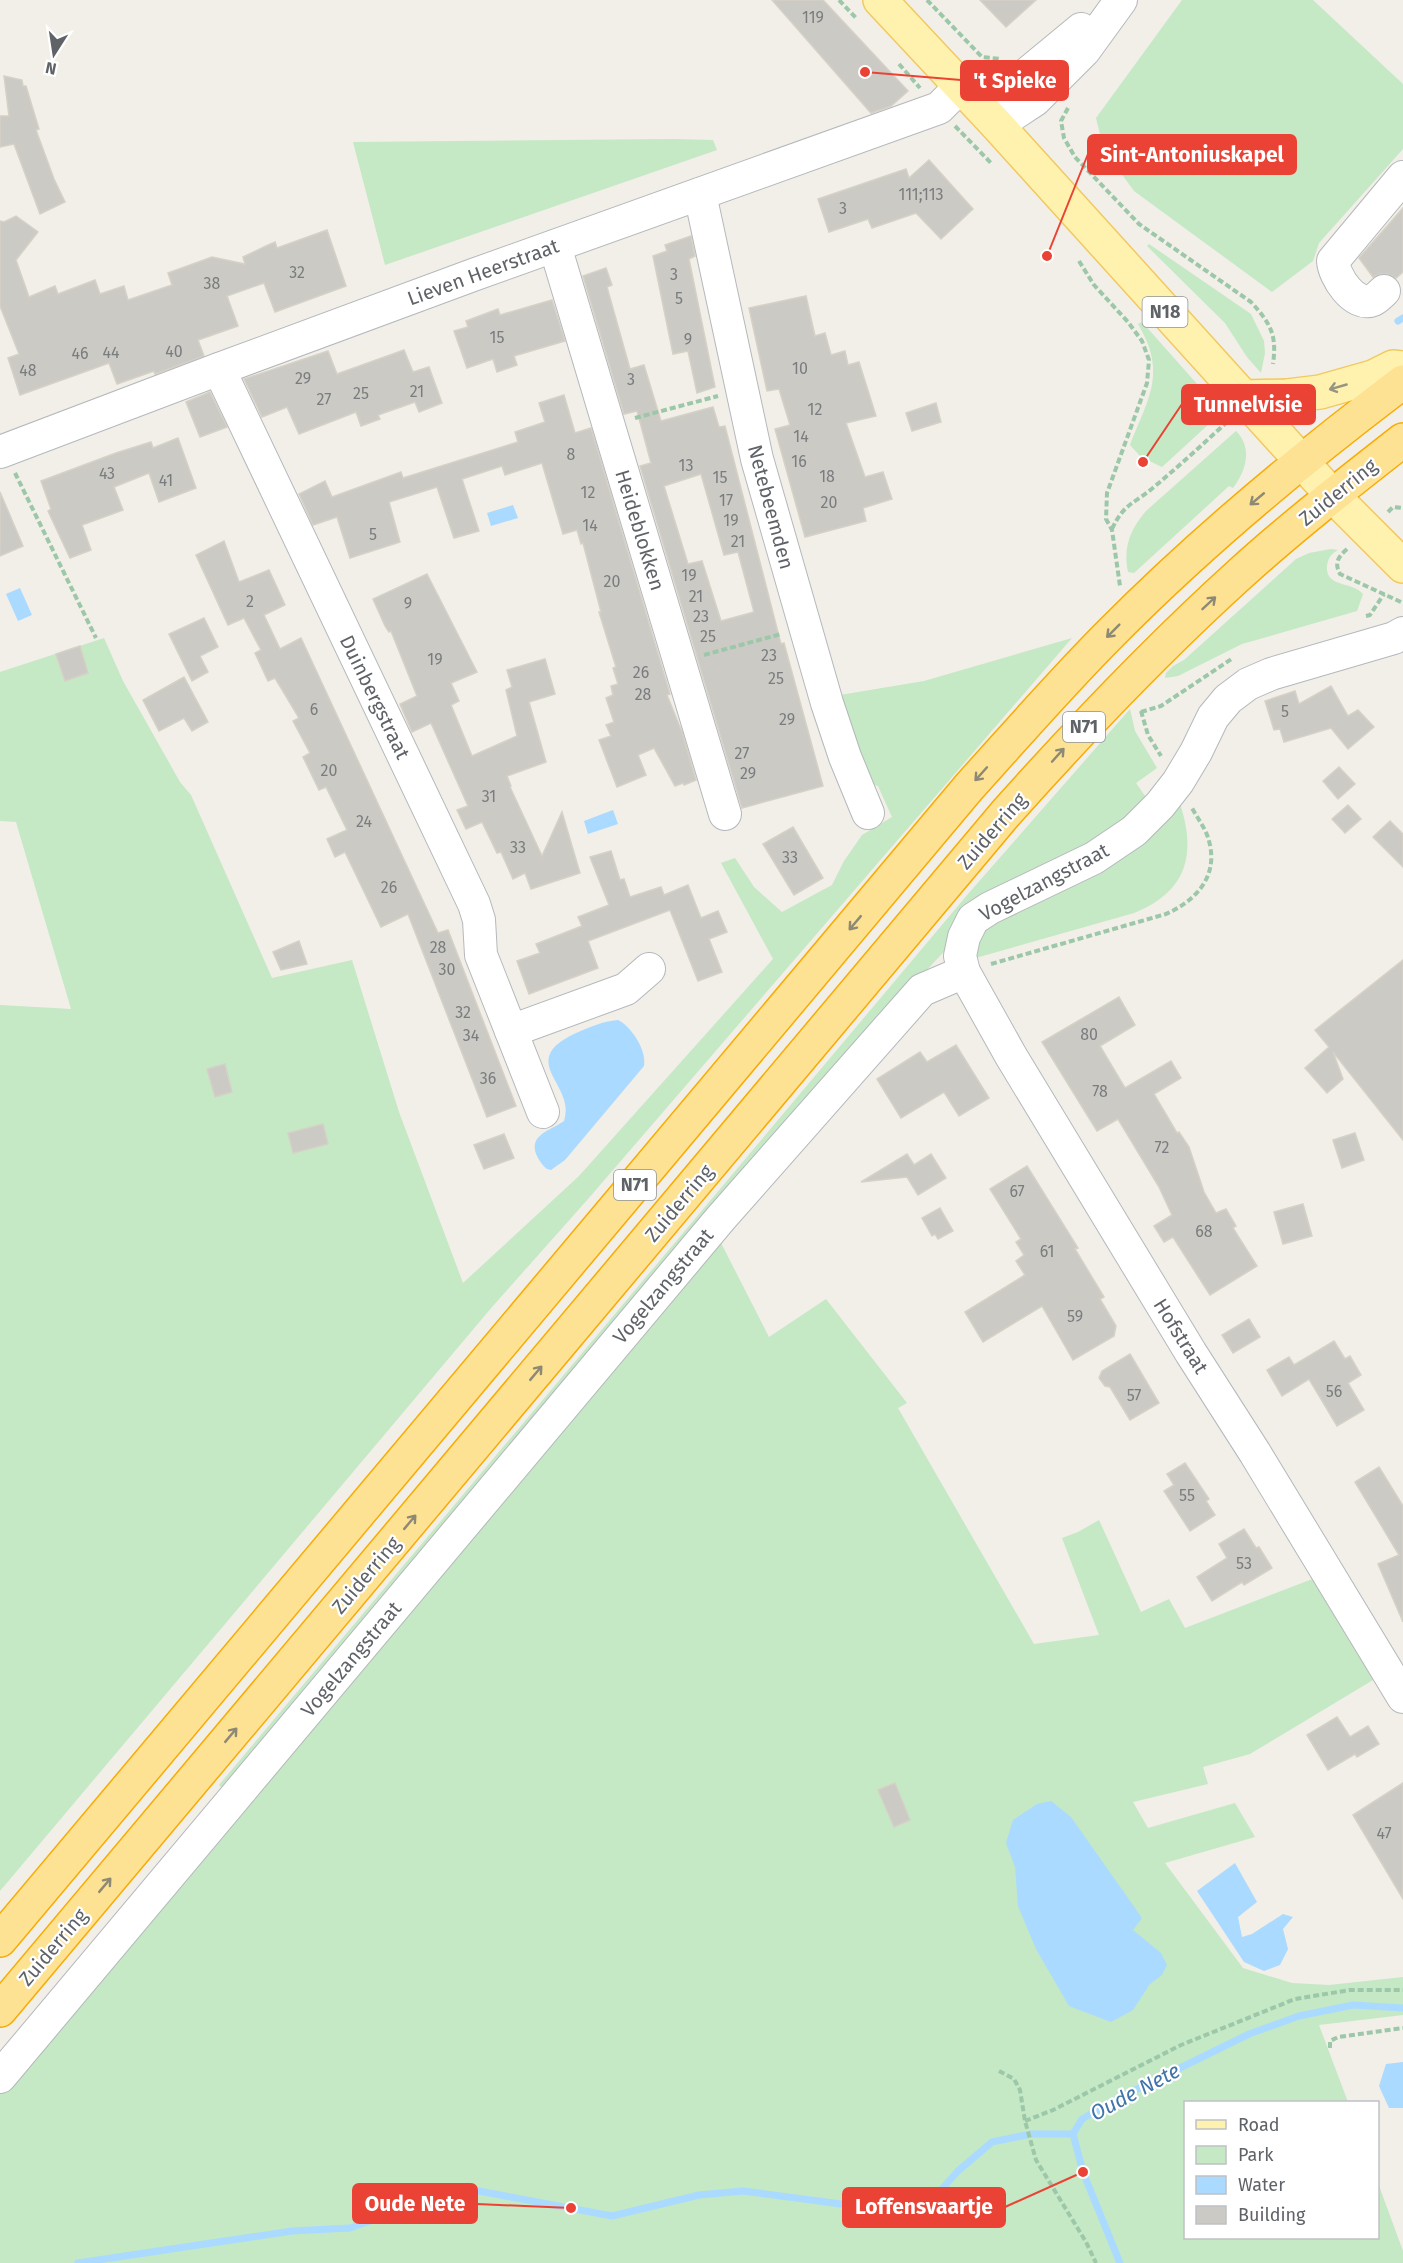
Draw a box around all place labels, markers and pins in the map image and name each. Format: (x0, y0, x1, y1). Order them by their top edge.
callout: 't Spieke (961, 61, 1068, 100)
callout: Sint-Antoniuskapel (1088, 135, 1296, 174)
callout: Tunnelvisie (1182, 385, 1315, 424)
callout: Oude Nete (353, 2184, 477, 2223)
callout: Loffensvaartje (843, 2188, 1005, 2227)

